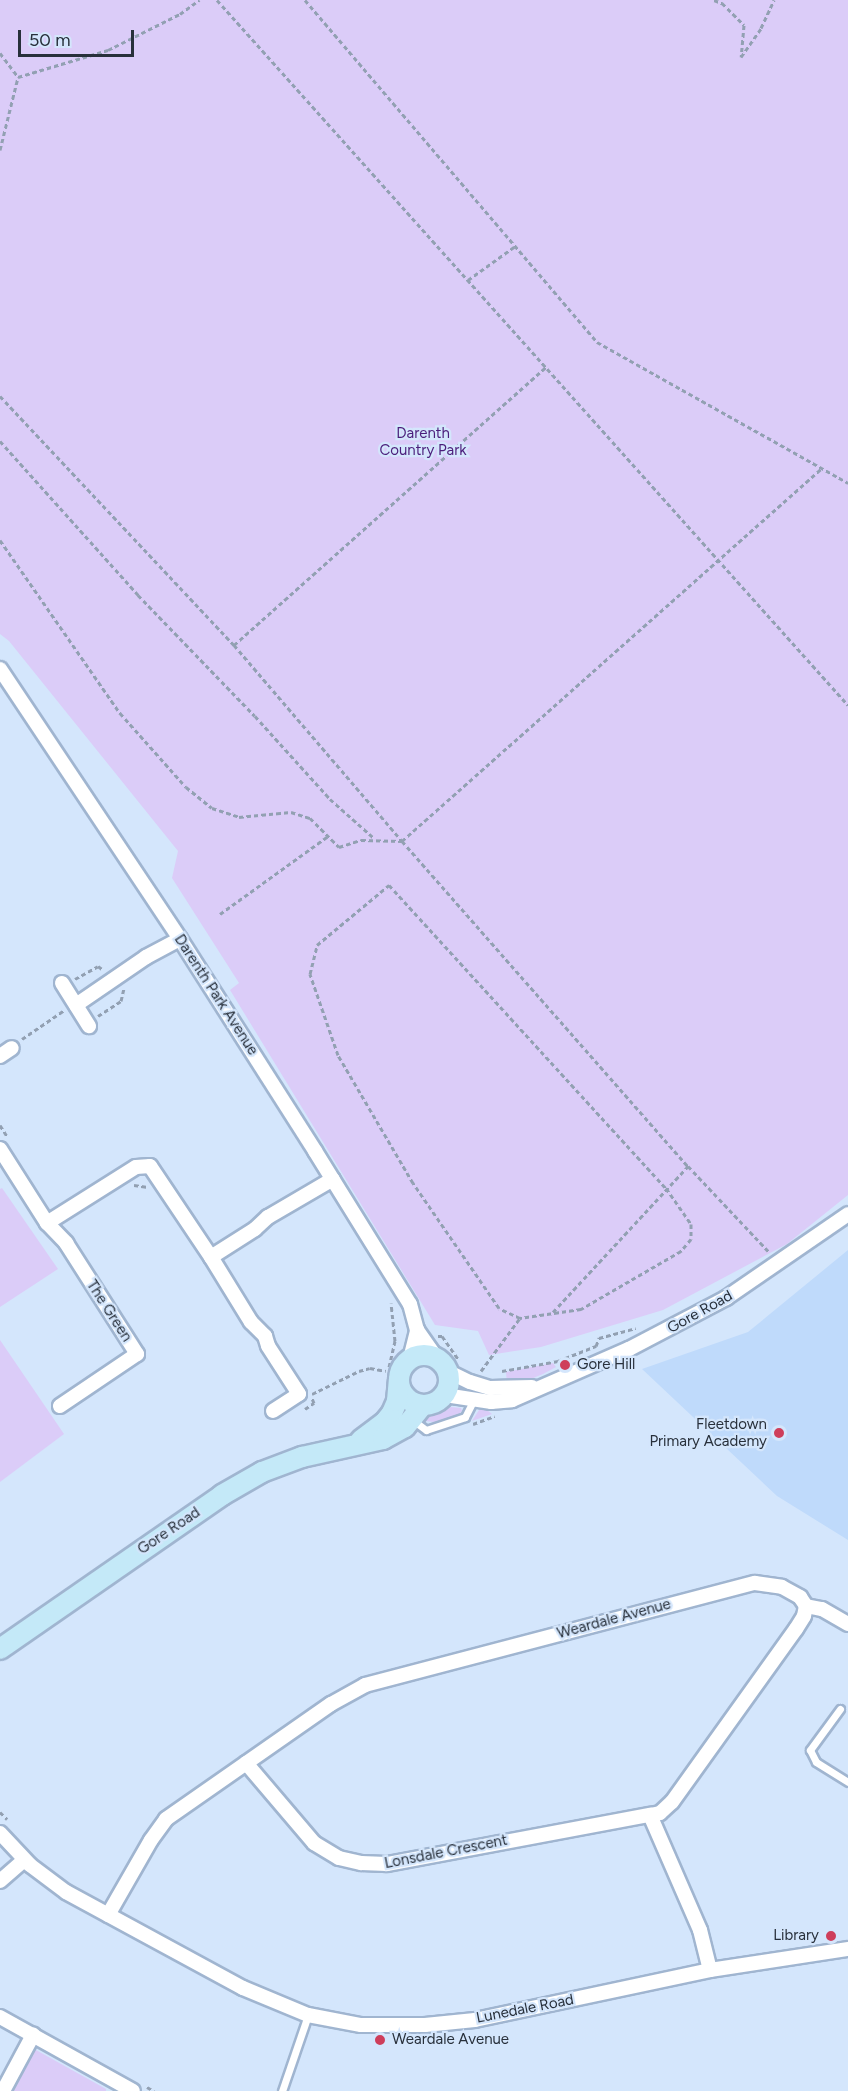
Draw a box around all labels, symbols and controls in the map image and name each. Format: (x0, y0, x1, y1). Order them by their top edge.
scale bar (21, 18, 136, 56)
text: 50 m (29, 29, 71, 51)
park label: Darenth Country Park (379, 424, 467, 459)
street label: Darenth Park Avenue (170, 931, 262, 1059)
street label: The Green (82, 1277, 136, 1345)
street label: Gore Road (664, 1287, 736, 1337)
place label: Gore Hill (577, 1356, 635, 1374)
marker: Gore Hill (558, 1358, 572, 1372)
place label: Fleetdown Primary Academy (649, 1415, 767, 1450)
marker: Fleetdown Primary Academy (772, 1426, 786, 1440)
street label: Gore Road (134, 1504, 204, 1558)
street label: Weardale Avenue (555, 1595, 673, 1643)
street label: Lonsdale Crescent (383, 1831, 509, 1873)
place label: Library (773, 1927, 819, 1945)
marker: Library (824, 1929, 838, 1943)
street label: Lunedale Road (475, 1991, 575, 2027)
place label: Weardale Avenue (392, 2031, 509, 2049)
marker: Weardale Avenue (373, 2033, 387, 2047)

